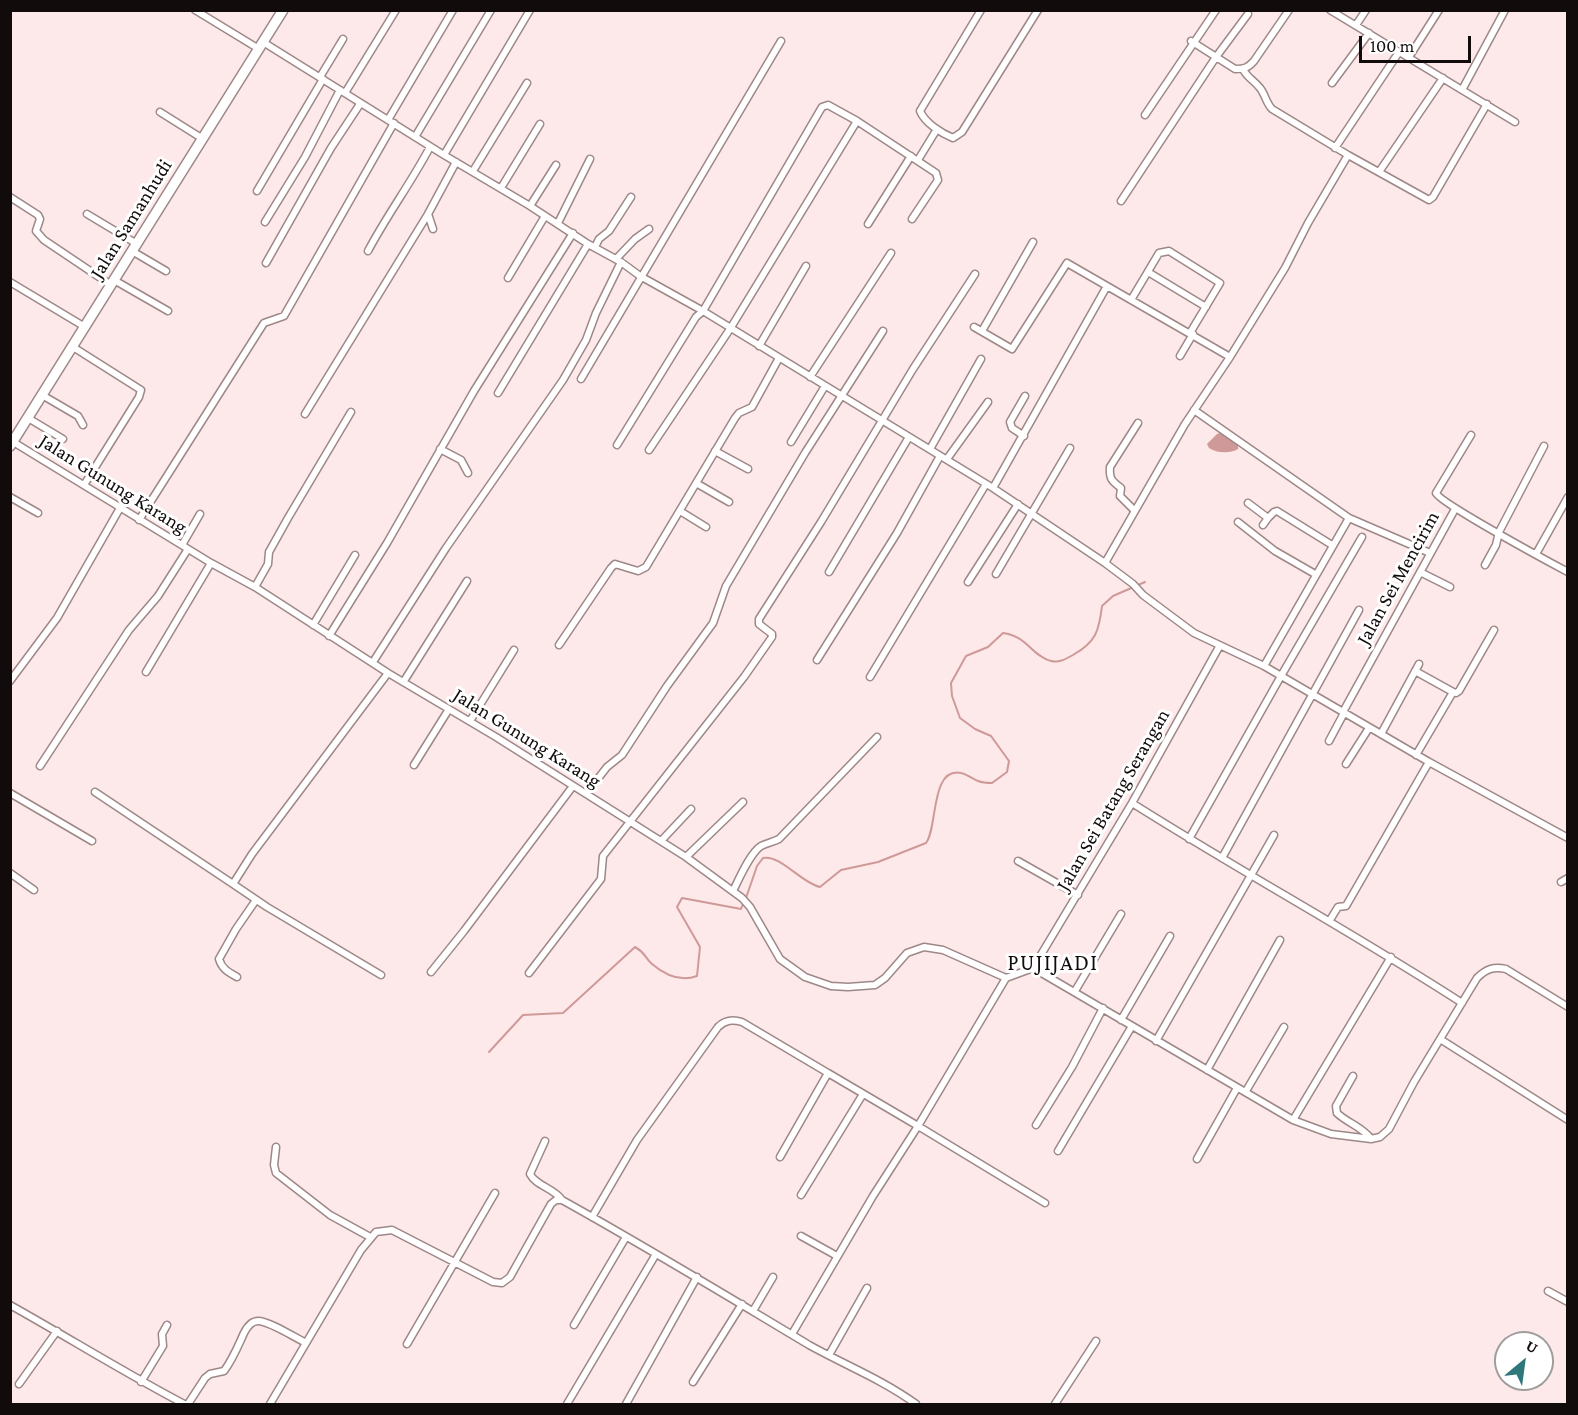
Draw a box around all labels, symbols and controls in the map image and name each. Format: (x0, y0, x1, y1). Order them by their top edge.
scale bar (1362, 24, 1474, 62)
text: 100 m (1370, 36, 1414, 56)
street label: Jalan Samanhudi (85, 155, 177, 283)
street label: Jalan Gunung Karang (35, 429, 191, 539)
street label: Jalan Sei Mencirim (1351, 507, 1445, 649)
street label: Jalan Gunung Karang (449, 683, 605, 793)
street label: Jalan Sei Batang Serangan (1051, 705, 1175, 895)
district label: PUJIJADI (1008, 950, 1098, 976)
north arrow (1494, 1331, 1554, 1391)
text: U (1523, 1336, 1541, 1357)

